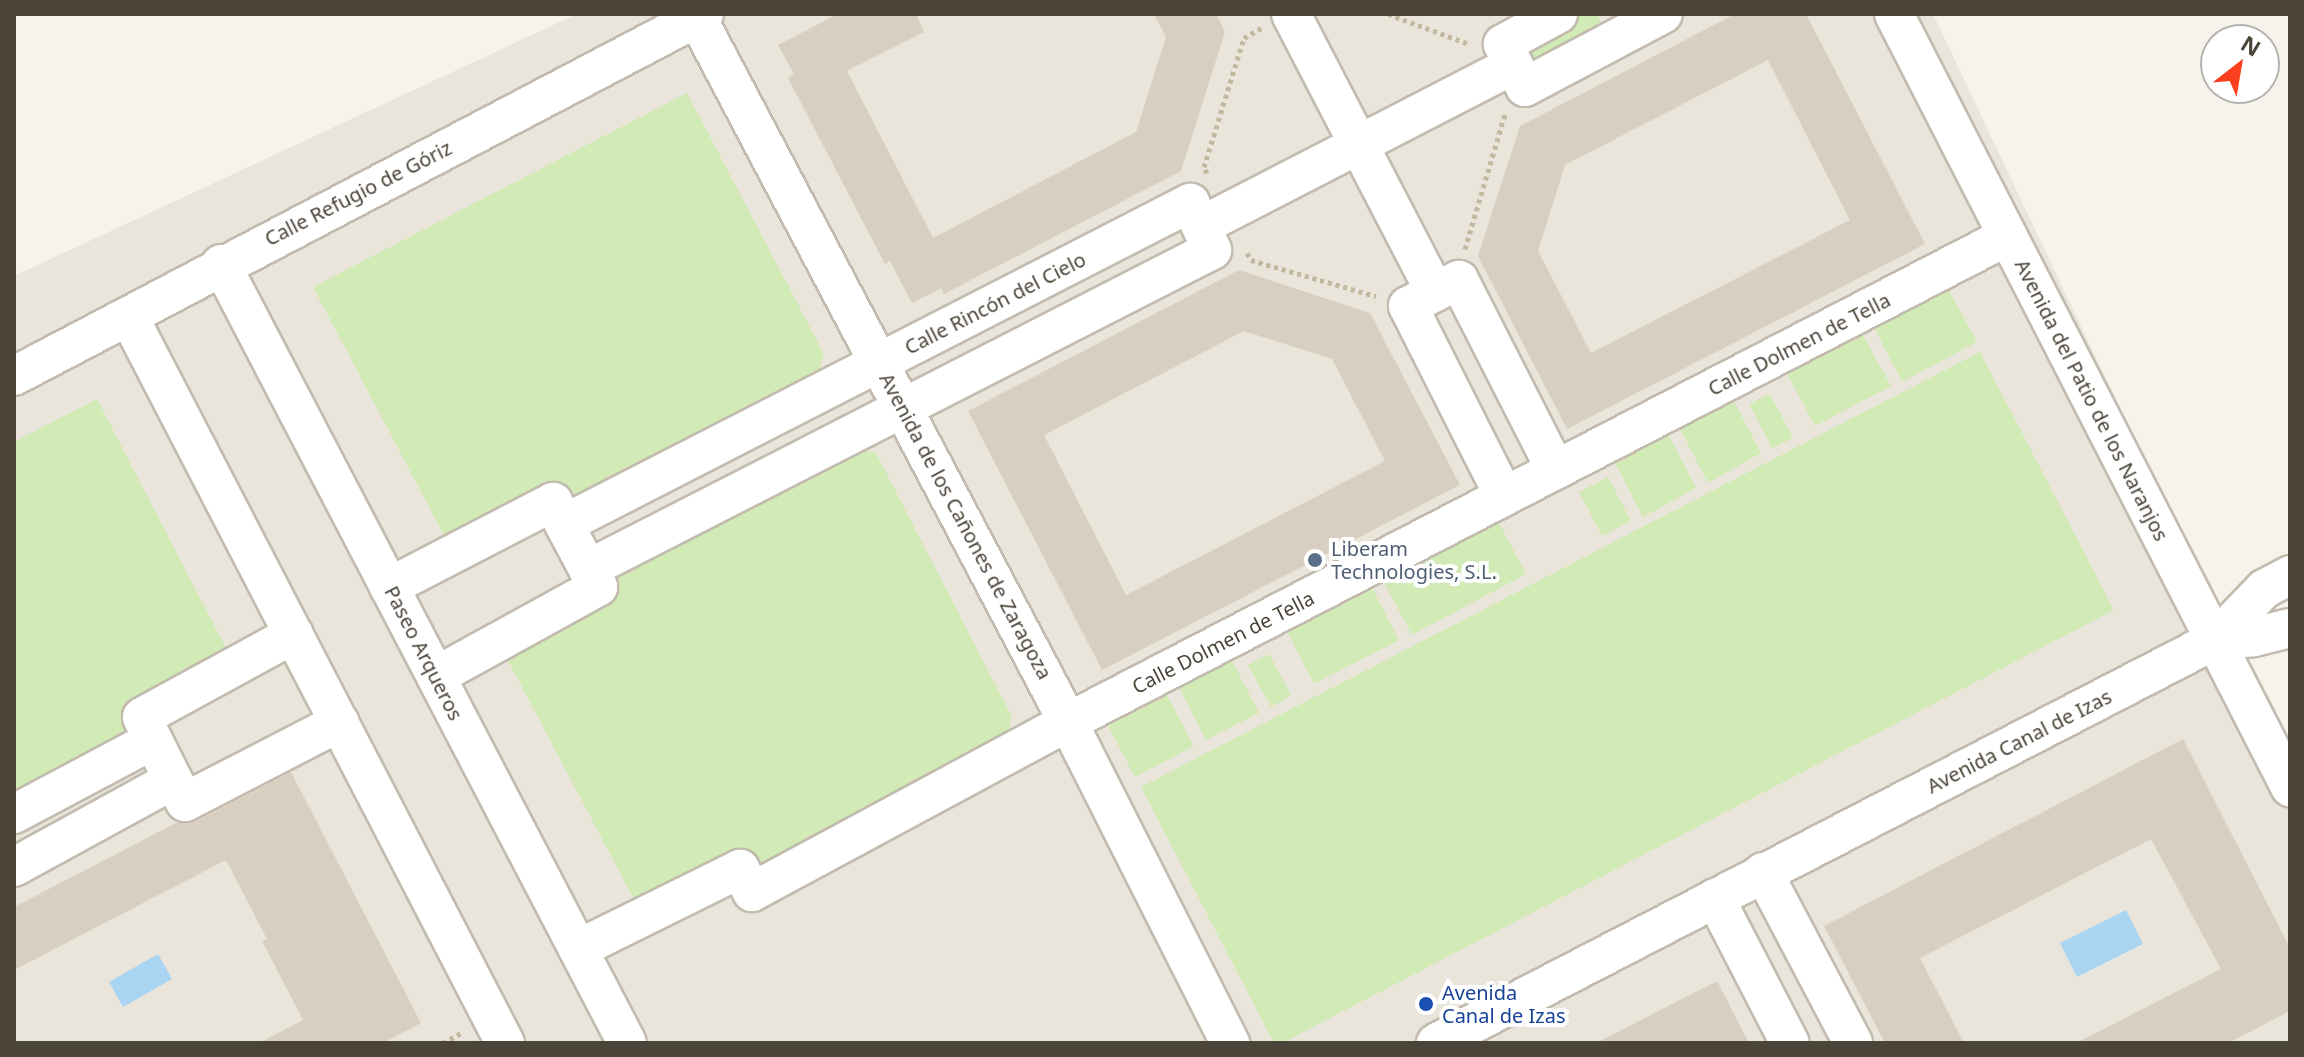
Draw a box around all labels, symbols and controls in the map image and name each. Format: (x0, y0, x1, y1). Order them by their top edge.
north arrow (2200, 24, 2280, 104)
text: N (2236, 28, 2267, 63)
street label: Calle Refugio de Góriz (260, 135, 456, 251)
street label: Calle Rincón del Cielo (900, 247, 1090, 359)
street label: Avenida del Patio de los Naranjos (2010, 255, 2174, 545)
street label: Calle Dolmen de Tella (1704, 288, 1894, 400)
street label: Avenida de los Cañones de Zaragoza (875, 369, 1057, 683)
place label: Liberam Technologies, S.L. (1331, 536, 1497, 583)
marker: Liberam Technologies, S.L. (1306, 551, 1324, 569)
street label: Paseo Arqueros (380, 582, 468, 724)
street label: Calle Dolmen de Tella (1128, 586, 1318, 698)
street label: Avenida Canal de Izas (1923, 684, 2115, 798)
place label: Avenida Canal de Izas (1442, 980, 1566, 1027)
marker: Avenida Canal de Izas (1417, 995, 1435, 1013)

